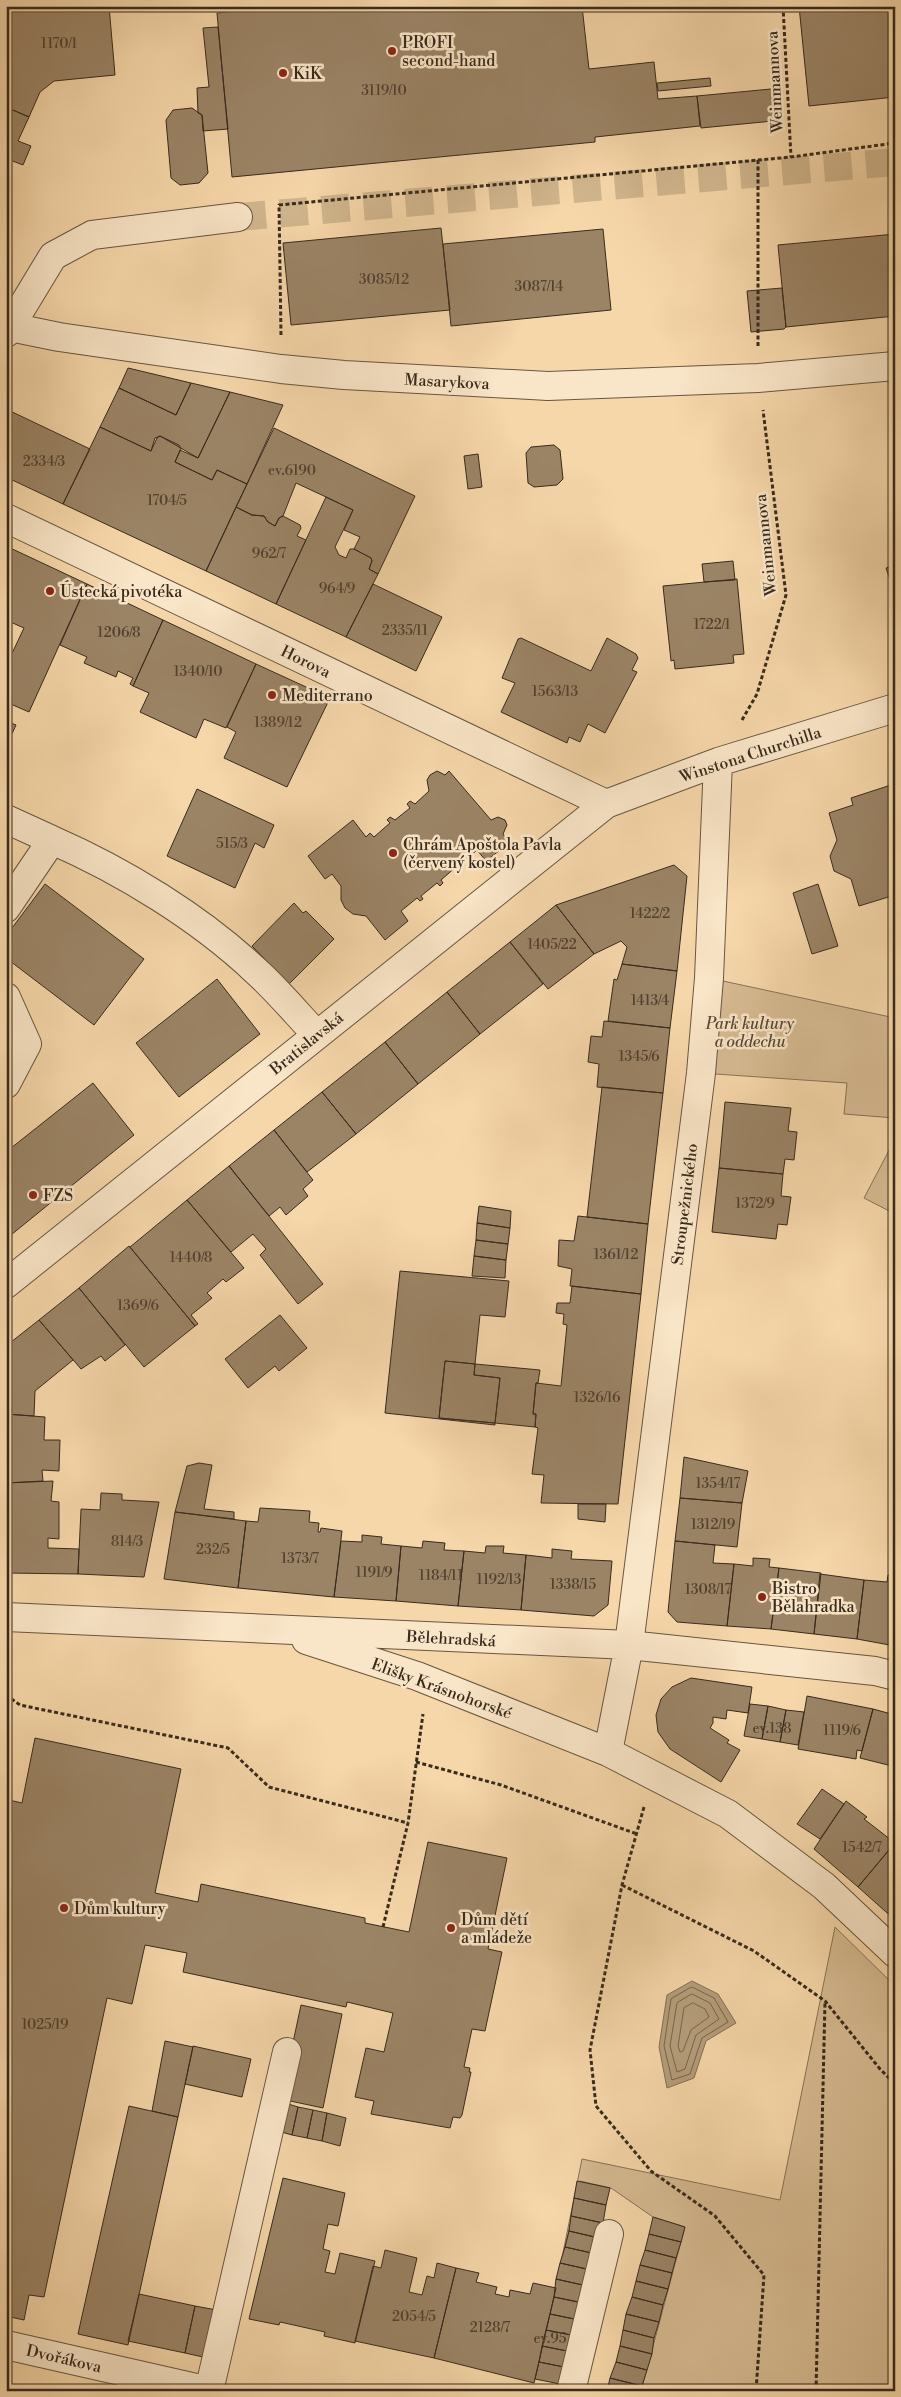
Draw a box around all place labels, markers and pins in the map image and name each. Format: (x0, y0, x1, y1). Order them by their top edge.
place label: PROFI second-hand (402, 33, 495, 71)
marker: PROFI second-hand (386, 45, 398, 57)
place label: KiK (293, 64, 323, 84)
marker: KiK (277, 67, 289, 79)
place label: Ústecká pivotéka (60, 580, 183, 602)
marker: Ústecká pivotéka (44, 585, 56, 597)
place label: Mediterrano (282, 686, 373, 706)
marker: Mediterrano (266, 689, 278, 701)
place label: Chrám Apoštola Pavla (červený kostel) (403, 835, 563, 873)
marker: Chrám Apoštola Pavla (červený kostel) (387, 847, 399, 859)
place label: FZS (43, 1186, 73, 1206)
marker: FZS (27, 1189, 39, 1201)
place label: Bistro Bělahradka (771, 1579, 856, 1617)
marker: Bistro Bělahradka (756, 1591, 768, 1603)
place label: Dům kultury (74, 1899, 166, 1919)
marker: Dům kultury (58, 1902, 70, 1914)
place label: Dům dětí a mládeže (461, 1910, 532, 1948)
marker: Dům dětí a mládeže (445, 1922, 457, 1934)

